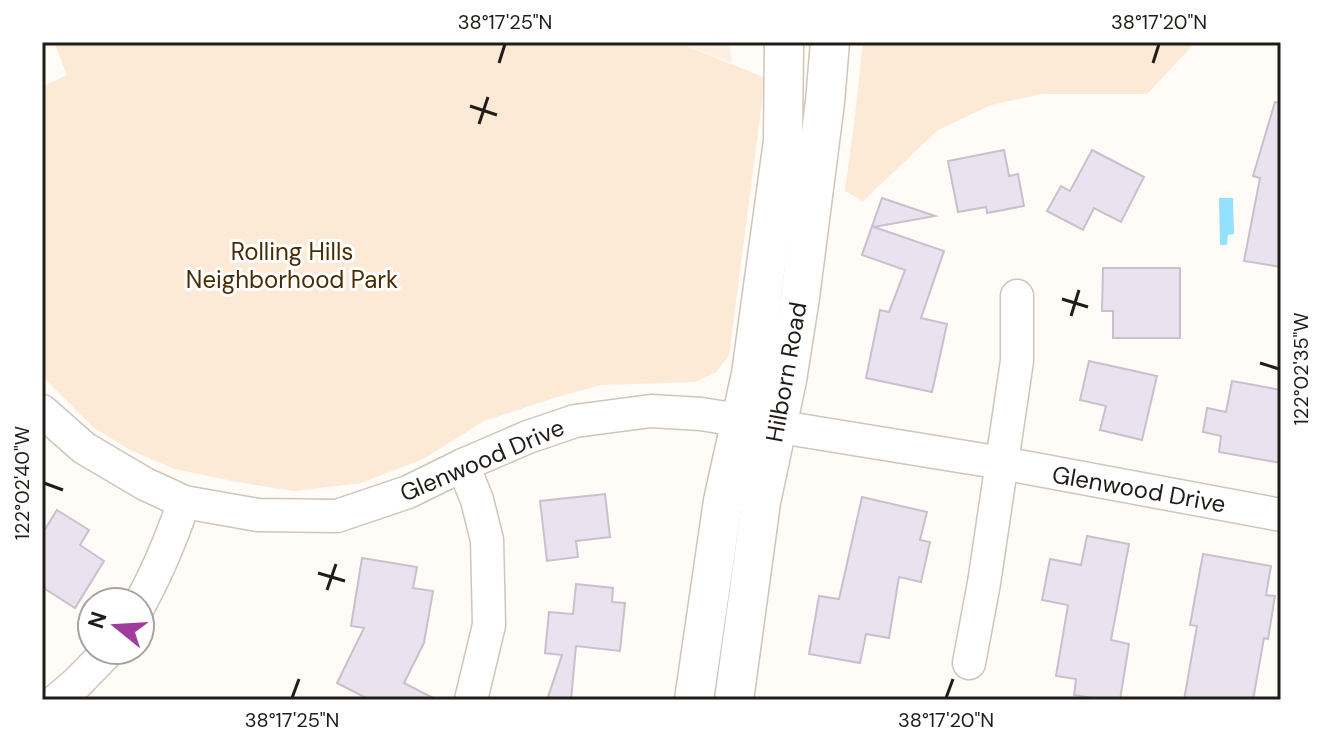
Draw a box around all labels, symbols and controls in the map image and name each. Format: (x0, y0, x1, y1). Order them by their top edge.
text: 38°17'25"N (458, 9, 552, 35)
text: 38°17'20"N (1111, 9, 1207, 35)
park label: Rolling Hills Neighborhood Park (186, 236, 398, 295)
street label: Hilborn Road (758, 300, 814, 444)
text: 122°02'35"W (1288, 312, 1314, 426)
street label: Glenwood Drive (395, 411, 569, 509)
text: 122°02'40"W (9, 426, 35, 540)
street label: Glenwood Drive (1050, 458, 1228, 520)
north arrow (76, 586, 156, 666)
text: N (81, 608, 114, 632)
text: 38°17'25"N (245, 707, 339, 733)
text: 38°17'20"N (898, 707, 994, 733)

